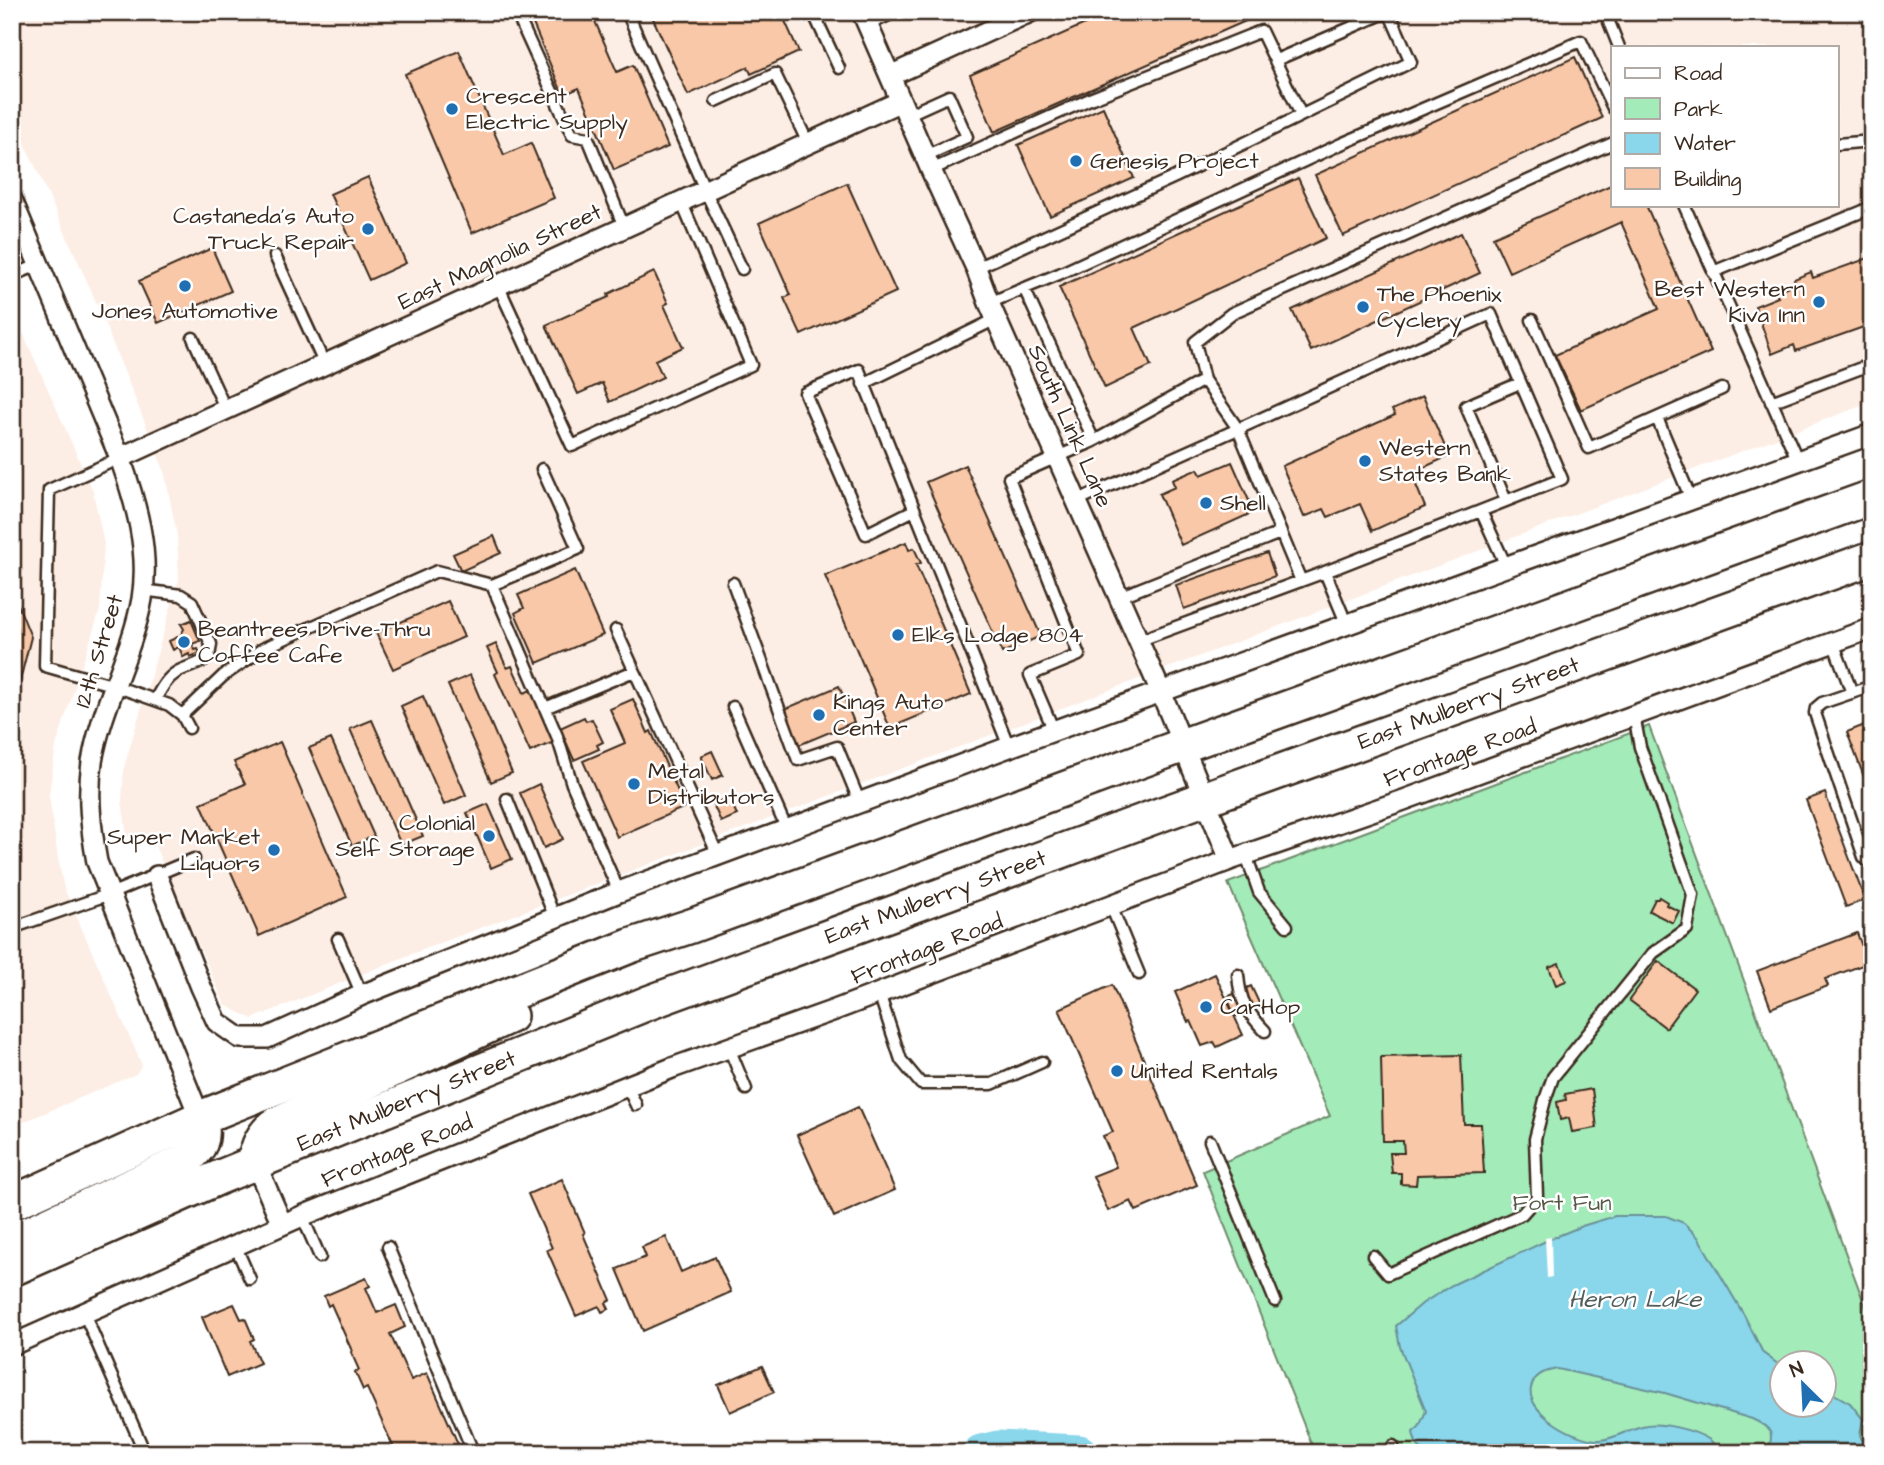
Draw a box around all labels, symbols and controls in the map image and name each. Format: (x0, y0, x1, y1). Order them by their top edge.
legend (1611, 46, 1839, 206)
text: Road (1674, 59, 1722, 88)
place label: Crescent Electric Supply (466, 80, 628, 139)
text: Park (1674, 95, 1723, 124)
marker: Crescent Electric Supply (444, 101, 460, 117)
text: Water (1674, 129, 1736, 158)
place label: Genesis Project (1090, 145, 1259, 177)
marker: Genesis Project (1068, 153, 1084, 169)
text: Building (1674, 165, 1742, 196)
street label: East Magnolia Street (393, 195, 608, 319)
place label: Castaneda's Auto Truck Repair (173, 200, 354, 258)
marker: Castaneda's Auto Truck Repair (360, 221, 376, 237)
place label: Best Western Kiva Inn (1655, 273, 1805, 331)
marker: Jones Automotive (177, 278, 193, 294)
place label: The Phoenix Cyclery (1377, 278, 1502, 337)
marker: Best Western Kiva Inn (1811, 294, 1827, 310)
place label: Jones Automotive (92, 295, 278, 327)
marker: The Phoenix Cyclery (1355, 299, 1371, 315)
street label: South Link Lane (1020, 340, 1120, 512)
place label: Western States Bank (1379, 432, 1511, 490)
marker: Western States Bank (1357, 453, 1373, 469)
place label: Shell (1220, 487, 1266, 519)
marker: Shell (1198, 495, 1214, 511)
street label: 12th Street (67, 590, 132, 712)
place label: Beantrees Drive-Thru Coffee Cafe (198, 613, 430, 671)
place label: Elks Lodge 804 (912, 619, 1084, 652)
marker: Elks Lodge 804 (890, 627, 906, 643)
marker: Beantrees Drive-Thru Coffee Cafe (176, 634, 192, 650)
street label: East Mulberry Street (1353, 649, 1584, 758)
place label: Kings Auto Center (833, 686, 943, 744)
marker: Kings Auto Center (811, 707, 827, 723)
street label: Frontage Road (1379, 710, 1541, 796)
place label: Metal Distributors (648, 755, 774, 813)
marker: Metal Distributors (626, 776, 642, 792)
place label: Colonial Self Storage (336, 807, 475, 866)
place label: Super Market Liquors (107, 821, 261, 879)
marker: Colonial Self Storage (481, 828, 497, 844)
marker: Super Market Liquors (266, 842, 282, 858)
street label: East Mulberry Street (821, 842, 1051, 952)
street label: Frontage Road (846, 905, 1008, 994)
place label: CarHop (1220, 991, 1301, 1023)
marker: CarHop (1198, 999, 1214, 1015)
street label: East Mulberry Street (293, 1042, 521, 1160)
place label: United Rentals (1131, 1055, 1278, 1087)
marker: United Rentals (1109, 1063, 1125, 1079)
street label: Frontage Road (317, 1106, 478, 1197)
park label: Fort Fun (1512, 1187, 1612, 1219)
water label: Heron Lake (1569, 1283, 1702, 1317)
north arrow (1769, 1350, 1839, 1420)
text: N (1786, 1355, 1808, 1385)

